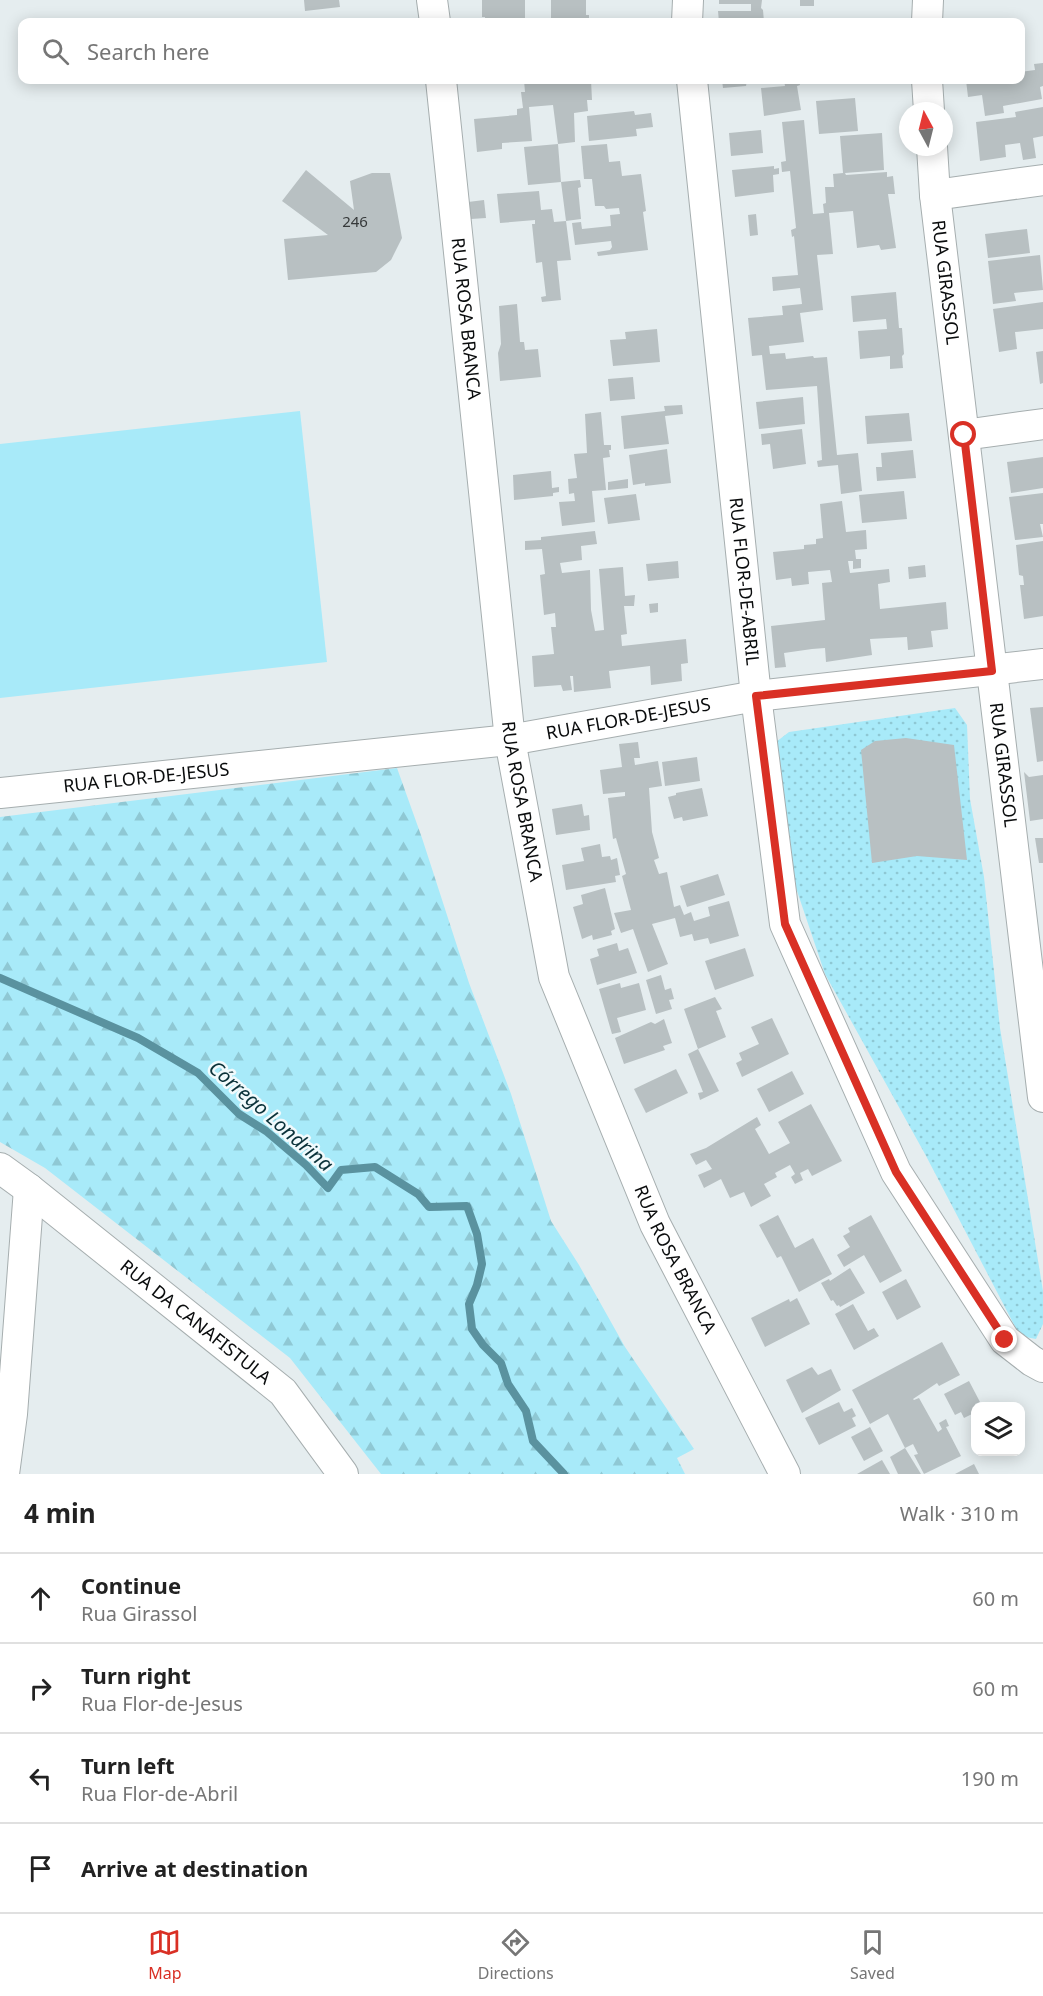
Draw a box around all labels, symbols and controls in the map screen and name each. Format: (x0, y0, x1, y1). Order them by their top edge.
search box (18, 18, 1025, 84)
icon: search (39, 35, 72, 68)
text: Search here (87, 36, 209, 66)
north arrow (899, 102, 953, 156)
house number: 246 (342, 211, 368, 231)
street label: RUA GIRASSOL (927, 218, 966, 346)
street label: RUA ROSA BRANCA (447, 236, 487, 401)
route start (950, 421, 976, 447)
street label: RUA FLOR-DE-ABRIL (724, 496, 766, 666)
street label: RUA FLOR-DE-JESUS (544, 691, 712, 744)
street label: RUA GIRASSOL (985, 701, 1024, 829)
street label: RUA ROSA BRANCA (497, 720, 549, 884)
street label: RUA FLOR-DE-JESUS (62, 756, 230, 797)
water label: Córrego Londrina (203, 1054, 339, 1177)
street label: RUA ROSA BRANCA (629, 1181, 723, 1338)
street label: RUA DA CANAFISTULA (116, 1254, 277, 1389)
route end (991, 1326, 1017, 1352)
map controls (971, 1402, 1025, 1456)
button: layers (971, 1402, 1025, 1456)
text: 4 min (24, 1495, 96, 1531)
text: Walk · 310 m (900, 1500, 1019, 1527)
text: Continue (81, 1570, 181, 1600)
icon: ahead (24, 1582, 57, 1615)
text: 60 m (972, 1585, 1019, 1612)
text: Rua Girassol (81, 1600, 197, 1627)
text: Turn right (81, 1660, 191, 1690)
icon: right (24, 1672, 57, 1705)
text: 60 m (972, 1675, 1019, 1702)
text: Rua Flor-de-Jesus (81, 1690, 243, 1717)
text: Turn left (81, 1750, 175, 1780)
icon: left (24, 1762, 57, 1795)
text: 190 m (961, 1765, 1019, 1792)
text: Rua Flor-de-Abril (81, 1780, 238, 1807)
icon: arrive (24, 1852, 57, 1885)
text: Arrive at destination (81, 1853, 308, 1883)
tab: Map (148, 1926, 181, 1984)
tab: Directions (478, 1926, 554, 1984)
tab: Saved (850, 1926, 895, 1984)

